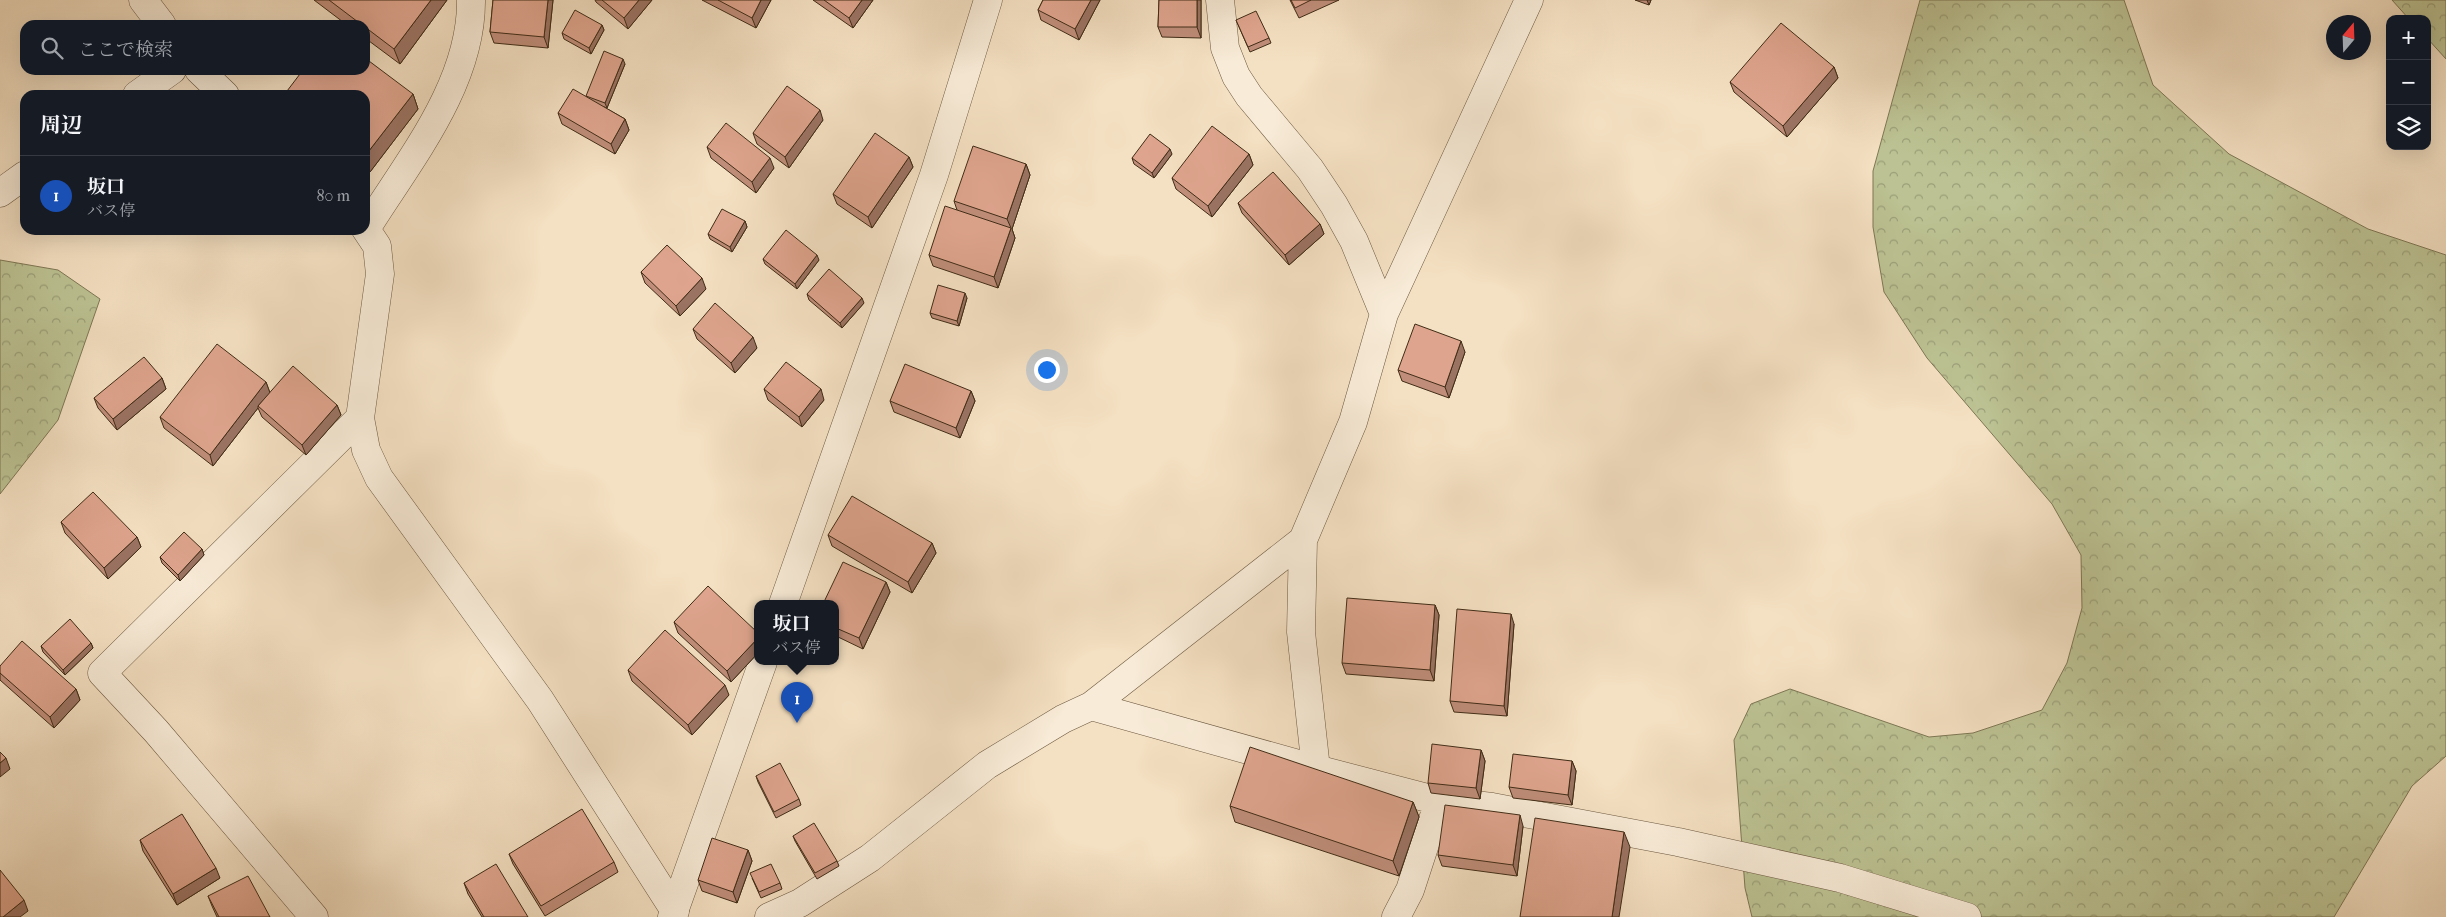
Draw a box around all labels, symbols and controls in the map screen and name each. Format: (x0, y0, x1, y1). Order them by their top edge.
north arrow (2326, 15, 2371, 60)
map controls (2386, 15, 2431, 150)
button: + (2386, 15, 2431, 60)
search box (20, 20, 370, 75)
icon: search (38, 34, 66, 62)
text: ここで検索 (78, 39, 173, 61)
button: − (2386, 60, 2431, 105)
button: layers (2386, 105, 2431, 150)
text: 周辺 (40, 113, 82, 137)
text: 坂口 (87, 176, 125, 198)
text: 1 (53, 186, 59, 205)
text: 80 m (316, 186, 350, 205)
text: バス停 (87, 201, 135, 220)
your location (1034, 357, 1060, 383)
popup (754, 600, 839, 665)
text: 坂口 (772, 613, 811, 635)
text: バス停 (772, 638, 821, 657)
pin: 1 (781, 682, 813, 723)

